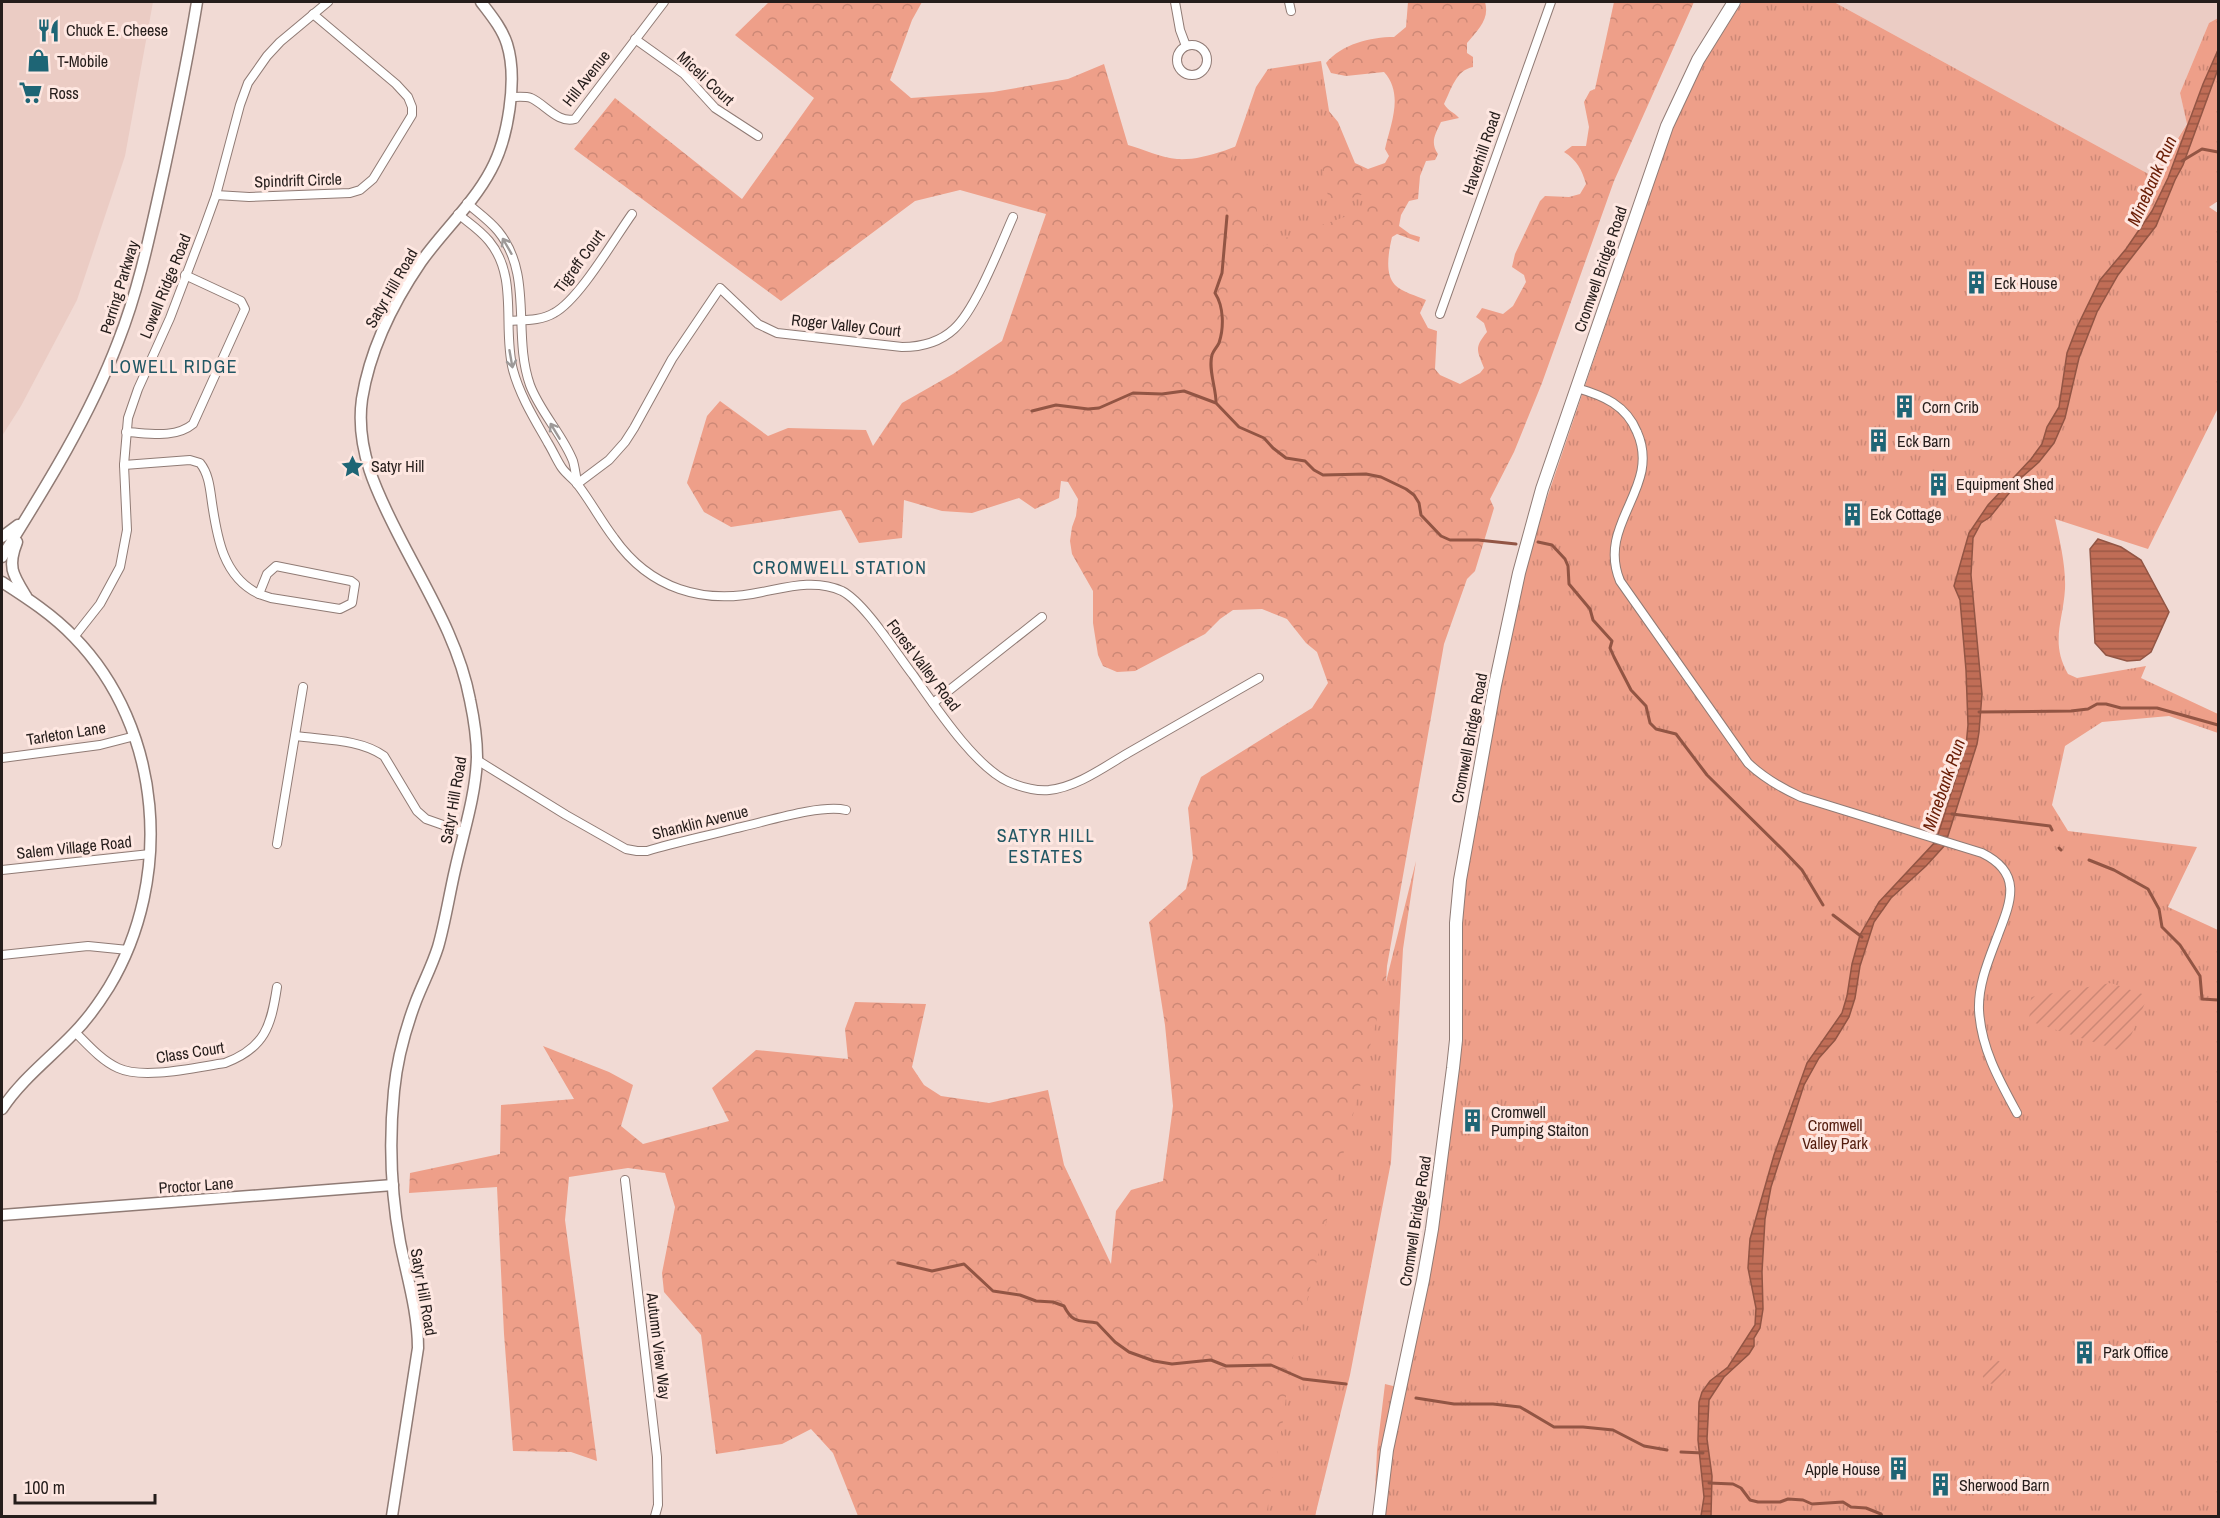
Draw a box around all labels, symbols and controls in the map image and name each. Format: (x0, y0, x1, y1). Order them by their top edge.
restaurant icon: Chuck E. Cheese (35, 17, 61, 43)
place label: Chuck E. Cheese (66, 19, 168, 41)
street label: Hill Avenue (557, 45, 615, 111)
street label: Miceli Court (673, 46, 740, 110)
shop icon: T-Mobile (26, 48, 52, 74)
place label: T-Mobile (57, 50, 108, 72)
supermarket icon: Ross (18, 80, 44, 106)
place label: Ross (49, 82, 79, 104)
street label: Haverhill Road (1456, 108, 1506, 198)
water label: Minebank Run (2121, 132, 2182, 230)
street label: Spindrift Circle (254, 167, 342, 193)
street label: Cromwell Bridge Road (1568, 203, 1632, 335)
street label: Tigreff Court (549, 225, 610, 297)
street label: Lowell Ridge Road (134, 230, 196, 342)
street label: Perring Parkway (94, 237, 144, 337)
one-way arrow (501, 237, 512, 255)
street label: Satyr Hill Road (359, 244, 423, 332)
building icon: Eck House (1963, 270, 1989, 296)
place label: Eck House (1994, 272, 2057, 294)
street label: Roger Valley Court (790, 308, 902, 342)
one-way arrow (506, 349, 517, 368)
district label: LOWELL RIDGE (110, 354, 238, 379)
building icon: Corn Crib (1891, 394, 1917, 420)
place label: Corn Crib (1922, 396, 1979, 418)
one-way arrow (548, 423, 560, 440)
building icon: Eck Barn (1866, 428, 1892, 454)
place label: Eck Barn (1897, 430, 1950, 452)
place icon: Satyr Hill (340, 453, 366, 479)
place label: Satyr Hill (371, 455, 424, 477)
building icon: Equipment Shed (1925, 471, 1951, 497)
place label: Equipment Shed (1956, 473, 2054, 495)
building icon: Eck Cottage (1839, 501, 1865, 527)
place label: Eck Cottage (1870, 503, 1941, 525)
district label: CROMWELL STATION (753, 555, 927, 580)
street label: Forest Valley Road (882, 614, 966, 716)
street label: Cromwell Bridge Road (1446, 671, 1492, 805)
street label: Tarleton Lane (25, 716, 107, 750)
water label: Minebank Run (1916, 735, 1971, 834)
street label: Satyr Hill Road (435, 755, 471, 845)
street label: Shanklin Avenue (650, 799, 750, 845)
district label: SATYR HILL ESTATES (997, 823, 1095, 869)
street label: Salem Village Road (15, 830, 133, 864)
street label: Class Court (154, 1036, 226, 1068)
place label: Cromwell Pumping Staiton (1491, 1101, 1589, 1141)
building icon: Cromwell Pumping Staiton (1460, 1108, 1486, 1134)
park label: Cromwell Valley Park (1802, 1114, 1868, 1154)
street label: Cromwell Bridge Road (1394, 1154, 1436, 1288)
street label: Proctor Lane (158, 1171, 234, 1199)
street label: Satyr Hill Road (406, 1247, 442, 1337)
street label: Autumn View Way (641, 1290, 677, 1401)
building icon: Park Office (2072, 1339, 2098, 1365)
place label: Park Office (2103, 1341, 2168, 1363)
building icon: Apple House (1885, 1456, 1911, 1482)
place label: Apple House (1804, 1458, 1880, 1480)
scale bar (15, 1467, 154, 1505)
building icon: Sherwood Barn (1928, 1472, 1954, 1498)
place label: Sherwood Barn (1959, 1474, 2049, 1496)
text: 100 m (24, 1475, 65, 1500)

